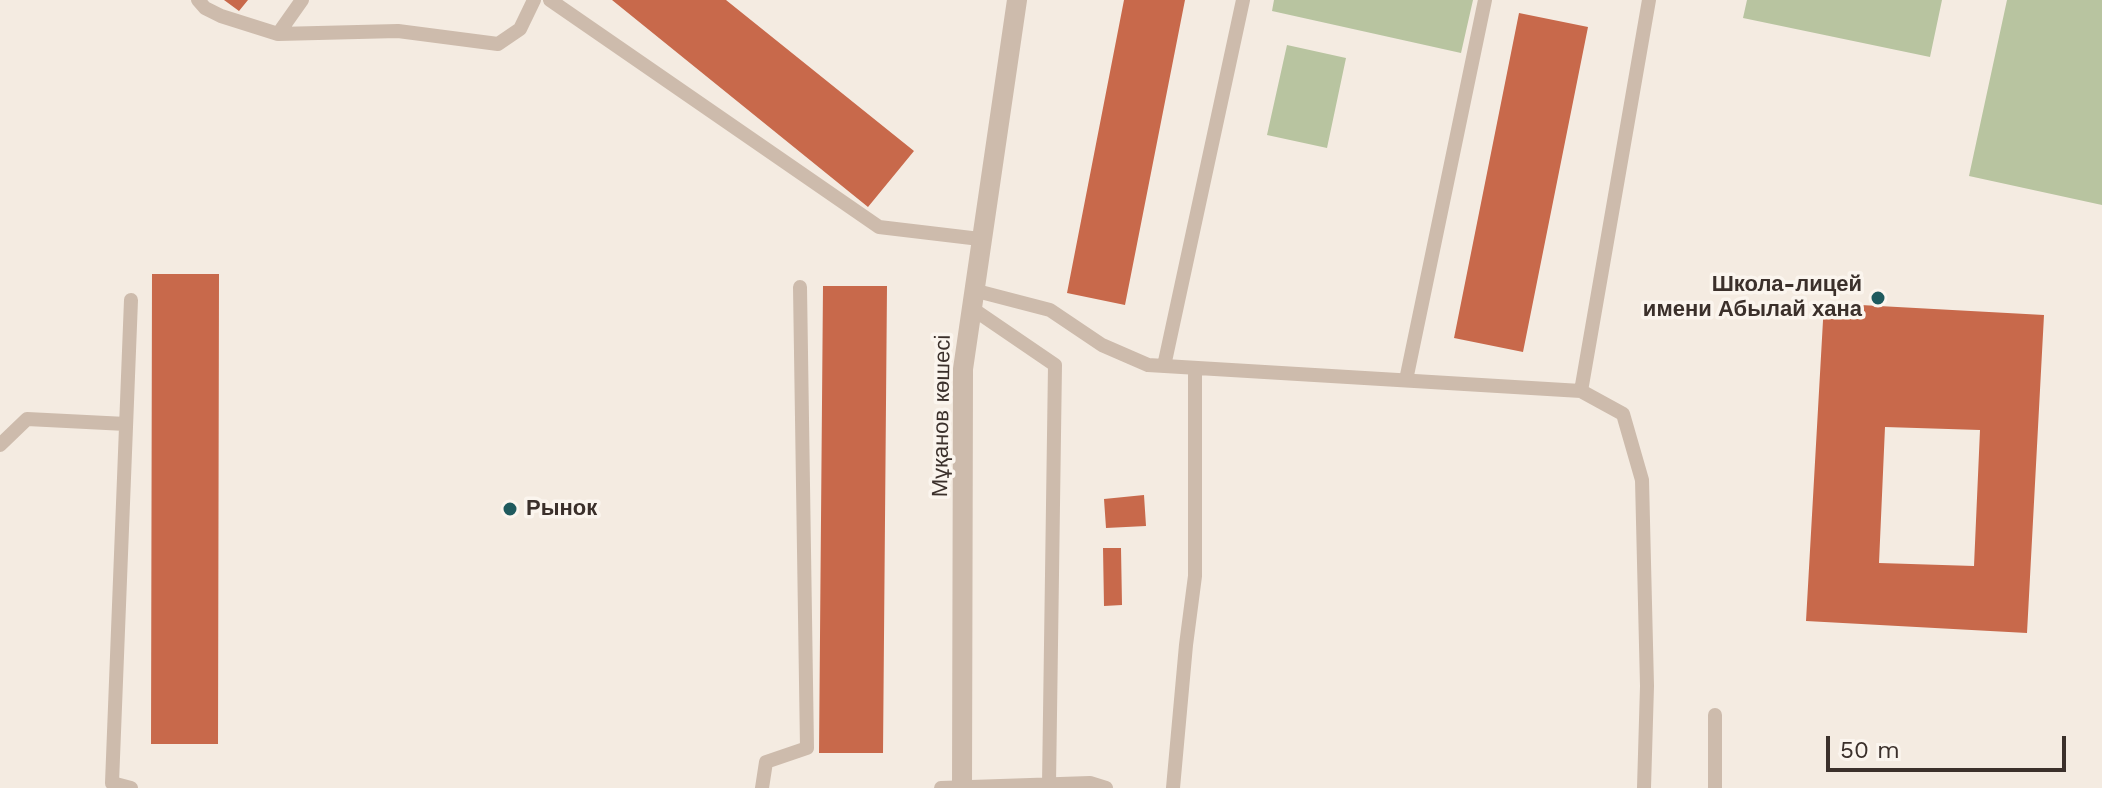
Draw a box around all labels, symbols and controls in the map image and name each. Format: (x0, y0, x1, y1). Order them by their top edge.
place label: Школа-лицей имени Абылай хана (1643, 272, 1862, 324)
marker: Школа-лицей имени Абылай хана (1869, 289, 1887, 307)
street label: Мұқанов көшесі (927, 335, 957, 497)
place label: Рынок (526, 496, 597, 522)
marker: Рынок (501, 500, 519, 518)
scale bar (1830, 720, 2070, 770)
text: 50 m (1840, 736, 1900, 764)

